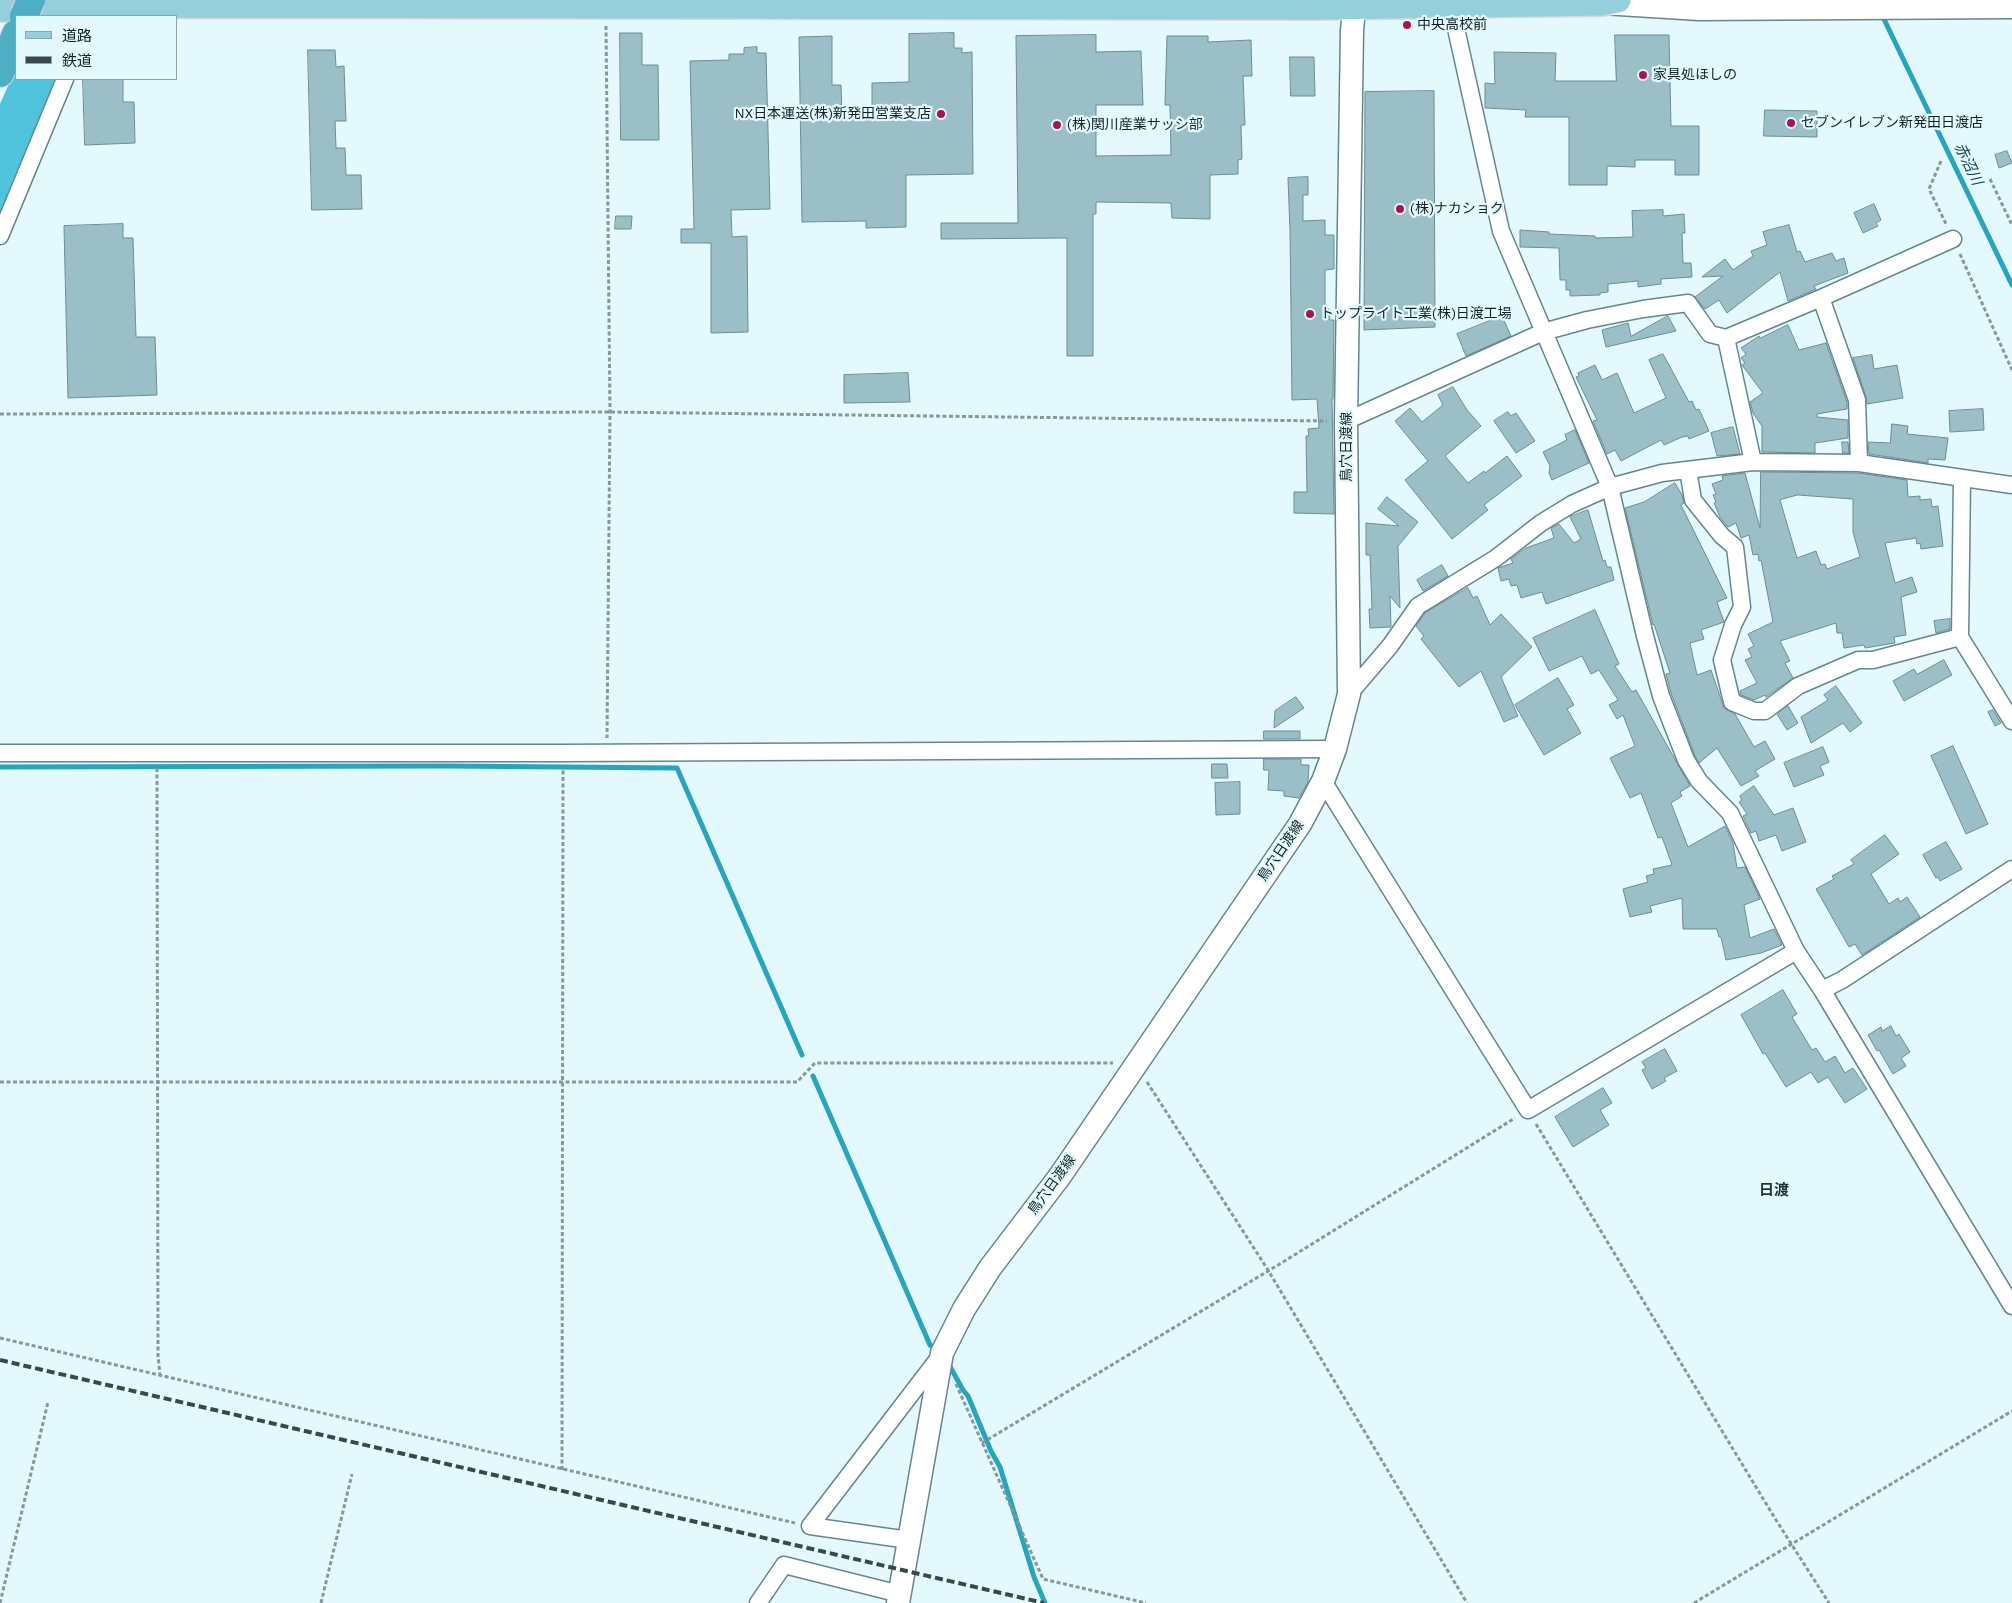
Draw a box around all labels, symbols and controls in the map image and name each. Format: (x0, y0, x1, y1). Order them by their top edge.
legend (15, 15, 178, 80)
place label: 中央高校前 (1417, 17, 1487, 33)
marker: 中央高校前 (1401, 19, 1413, 31)
text: 道路 (62, 27, 92, 45)
text: 鉄道 (62, 52, 92, 70)
place label: 家具処ほしの (1653, 67, 1737, 83)
marker: 家具処ほしの (1637, 69, 1649, 81)
place label: NX日本運送(株)新発田営業支店 (735, 106, 931, 122)
marker: NX日本運送(株)新発田営業支店 (935, 108, 947, 120)
place label: セブンイレブン新発田日渡店 (1801, 115, 1983, 131)
place label: (株)関川産業サッシ部 (1067, 117, 1203, 133)
marker: セブンイレブン新発田日渡店 (1785, 117, 1797, 129)
marker: (株)関川産業サッシ部 (1051, 119, 1063, 131)
water label: 赤沼川 (1950, 140, 1986, 188)
place label: (株)ナカショク (1410, 201, 1504, 217)
marker: (株)ナカショク (1394, 203, 1406, 215)
place label: トップライト工業(株)日渡工場 (1320, 306, 1512, 322)
marker: トップライト工業(株)日渡工場 (1304, 308, 1316, 320)
street label: 鳥穴日渡線 (1339, 412, 1355, 482)
street label: 鳥穴日渡線 (1254, 817, 1308, 885)
street label: 鳥穴日渡線 (1025, 1152, 1079, 1218)
district label: 日渡 (1759, 1182, 1789, 1200)

